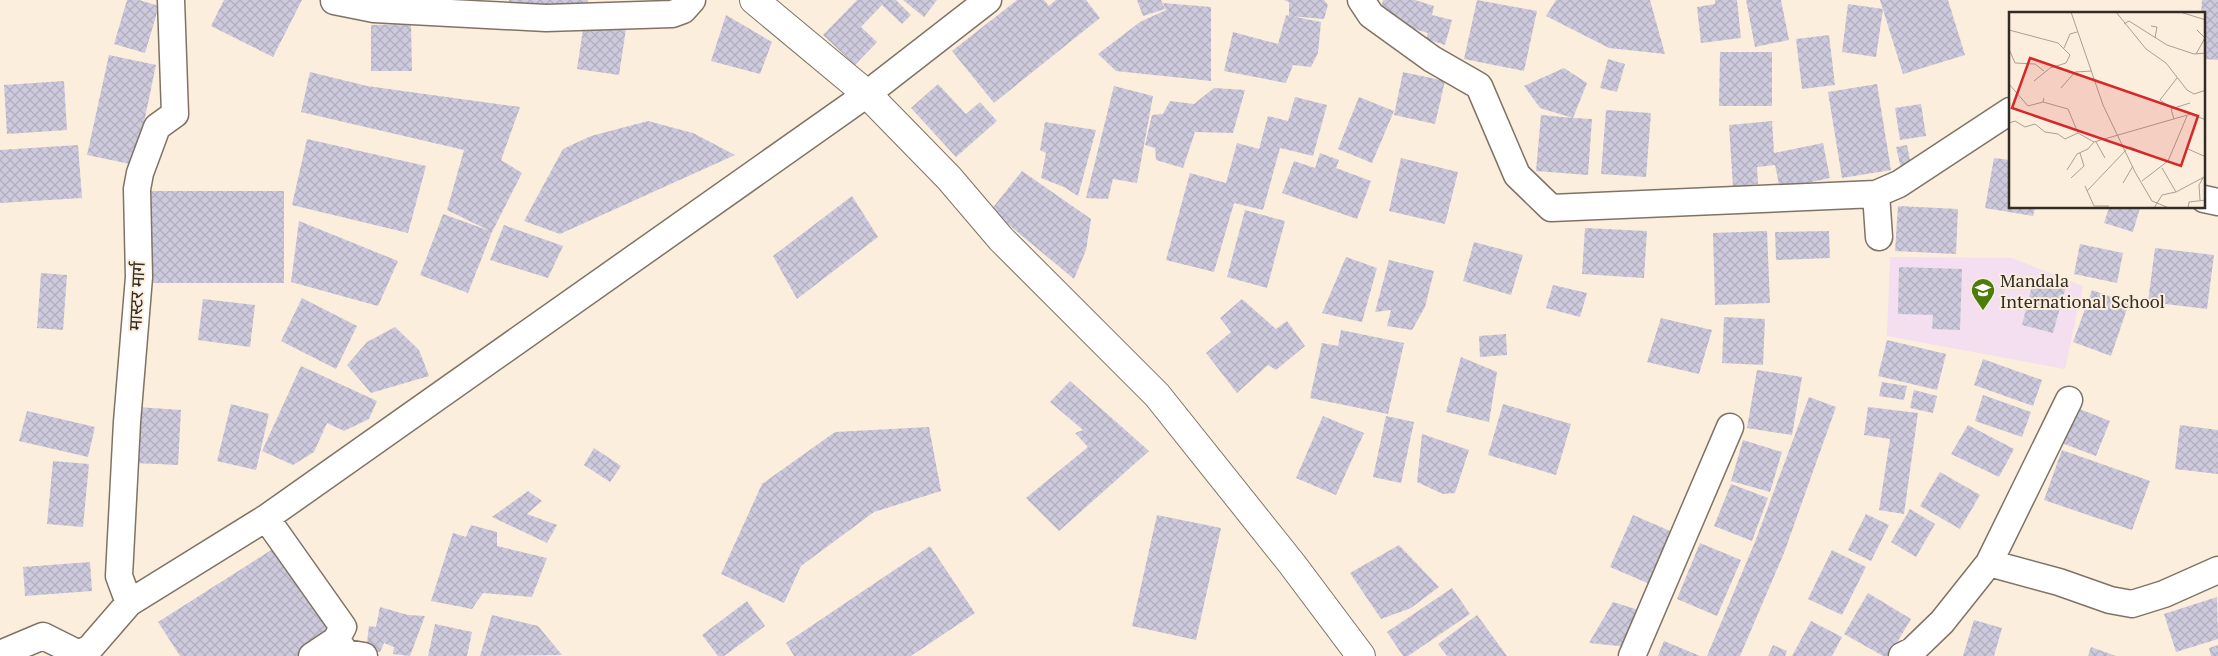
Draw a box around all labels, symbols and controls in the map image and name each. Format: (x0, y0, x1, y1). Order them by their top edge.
inset map (2009, 12, 2206, 209)
street label: मास्टर मार्ग (122, 260, 150, 331)
place label: Mandala International School (2000, 268, 2165, 313)
school or university icon: Mandala International School (1970, 277, 1996, 311)

